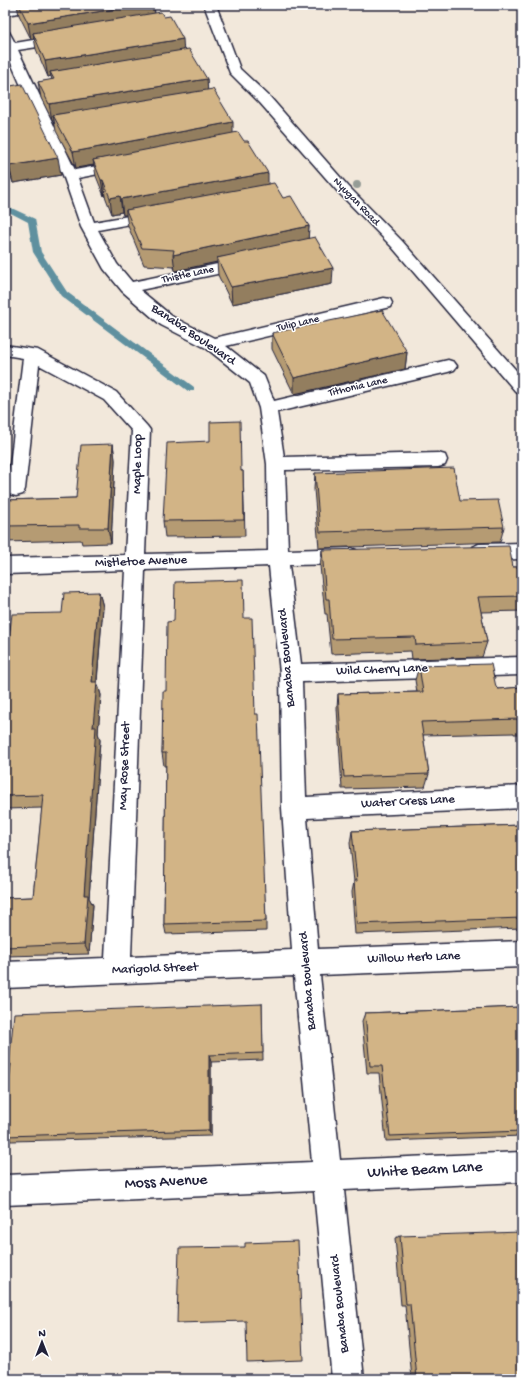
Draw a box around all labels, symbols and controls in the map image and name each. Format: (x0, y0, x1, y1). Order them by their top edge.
street label: Nyugan Road (330, 176, 383, 230)
street label: Thistle Lane (160, 264, 215, 287)
street label: Banaba Boulevard (147, 301, 239, 370)
street label: Tulip Lane (275, 313, 321, 335)
street label: Tithonia Lane (326, 374, 389, 400)
street label: Maple Loop (130, 433, 146, 494)
street label: Mistletoe Avenue (95, 553, 188, 571)
street label: Banaba Boulevard (275, 607, 299, 709)
street label: Wild Cherry Lane (336, 661, 428, 679)
street label: May Rose Street (116, 720, 134, 810)
street label: Water Cress Lane (361, 792, 456, 812)
street label: Banaba Boulevard (296, 930, 320, 1032)
street label: Willow Herb Lane (367, 949, 461, 967)
street label: Marigold Street (112, 960, 200, 978)
street label: White Beam Lane (367, 1158, 484, 1184)
street label: Moss Avenue (124, 1171, 209, 1195)
street label: Banaba Boulevard (327, 1253, 353, 1355)
north arrow (22, 1322, 62, 1362)
text: N (38, 1328, 46, 1340)

